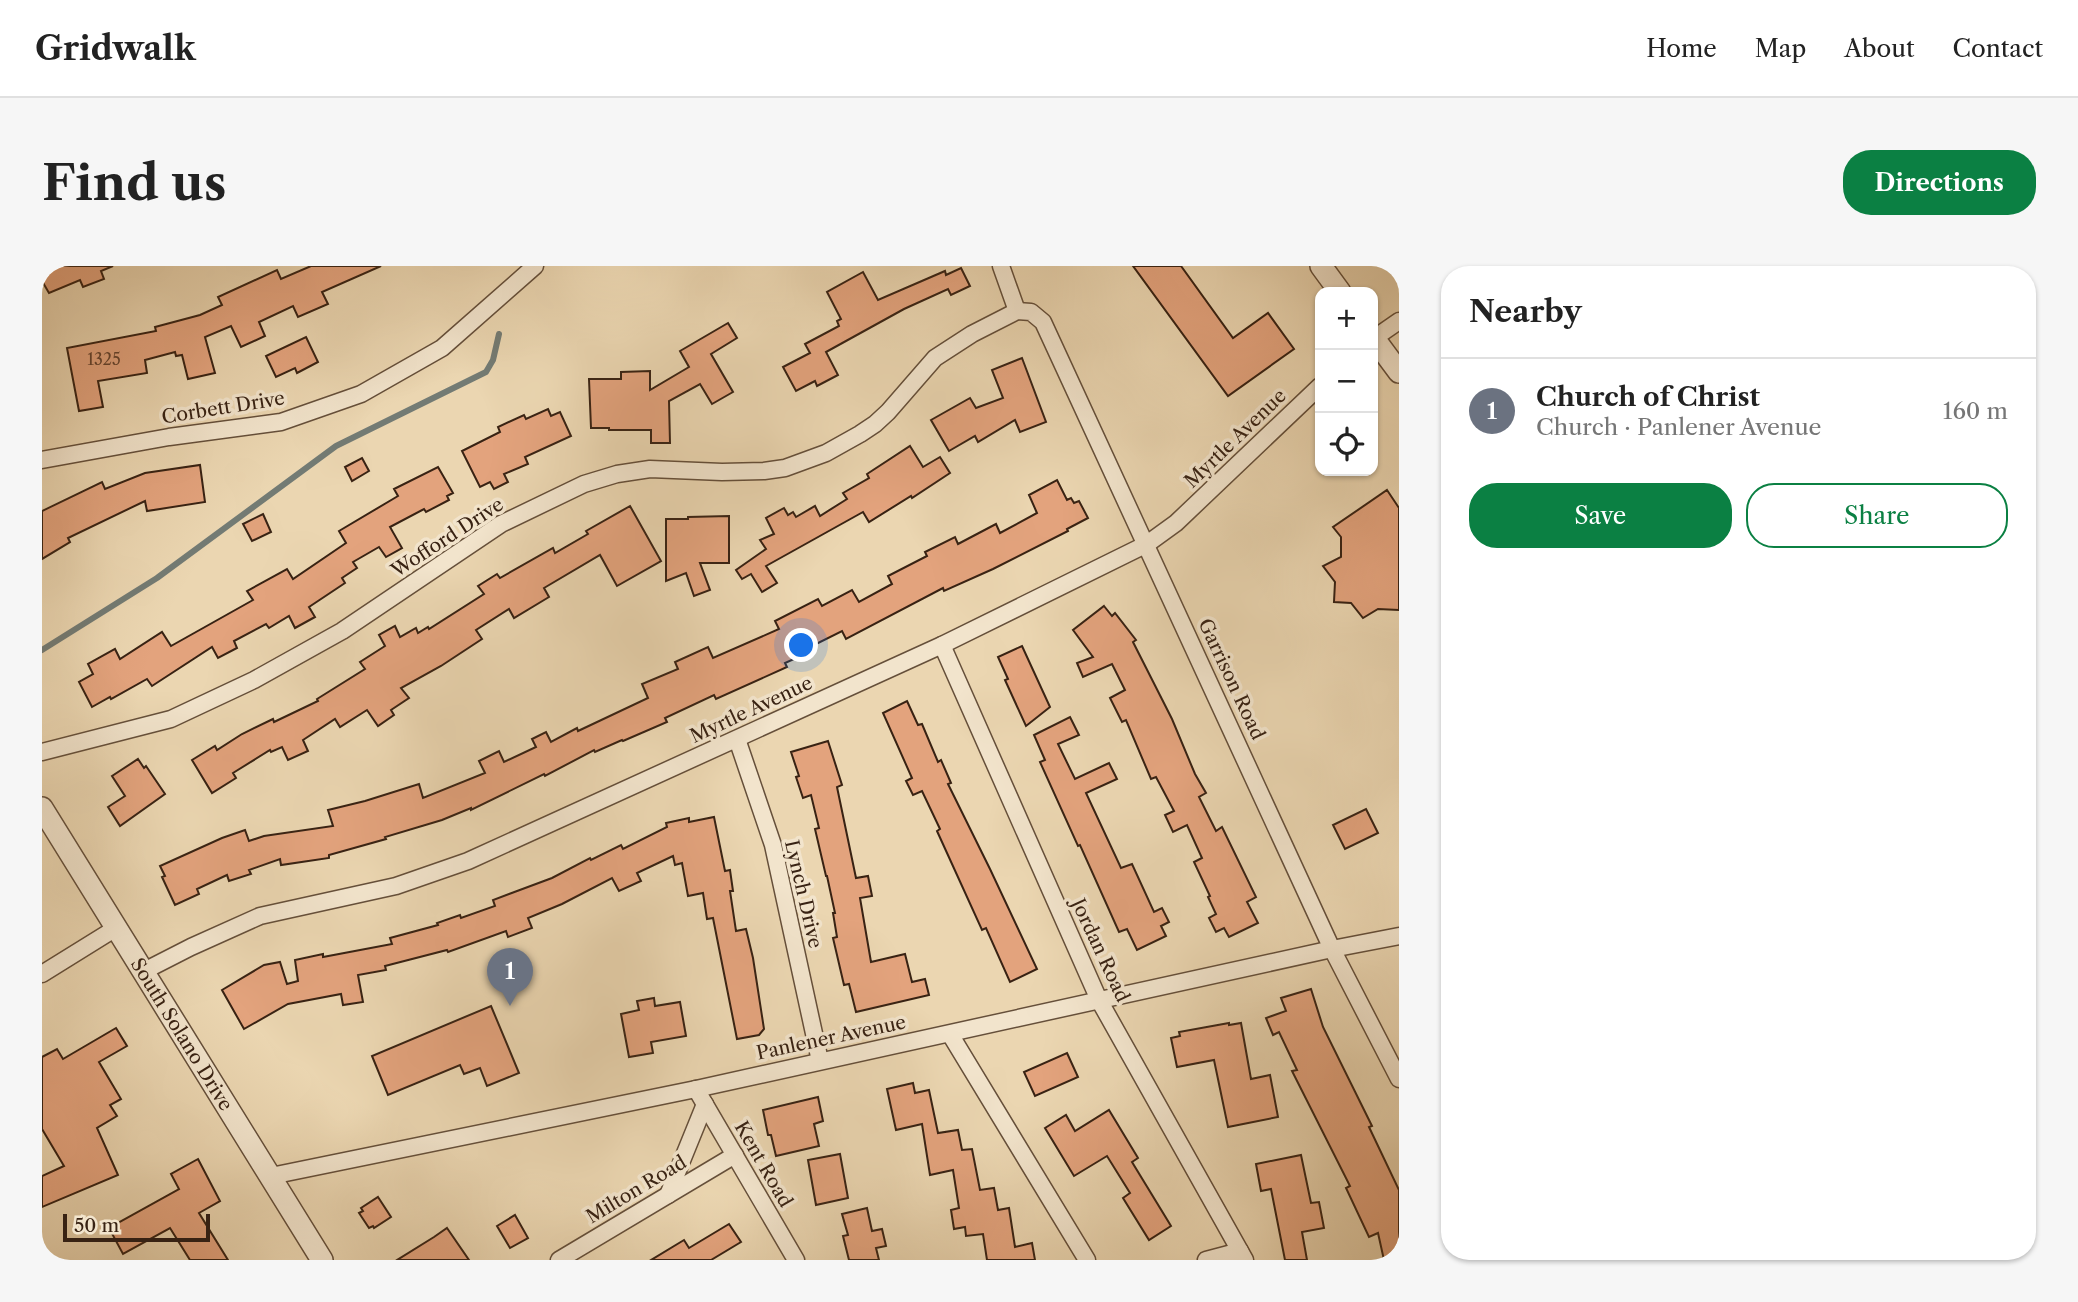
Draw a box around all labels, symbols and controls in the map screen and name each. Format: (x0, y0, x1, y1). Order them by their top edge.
text: Gridwalk (35, 28, 196, 69)
text: Home (1646, 34, 1717, 63)
text: Map (1755, 34, 1806, 63)
text: About (1844, 34, 1915, 63)
text: Contact (1953, 34, 2043, 63)
button: Directions (1843, 150, 2036, 215)
text: Find us (42, 152, 226, 213)
map controls (1315, 287, 1378, 476)
button: + (1315, 287, 1378, 350)
text: Nearby (1469, 293, 1582, 330)
house number: 1325 (87, 349, 121, 369)
button: − (1315, 350, 1378, 413)
text: Church of Christ (1536, 381, 1760, 413)
street label: Myrtle Avenue (1180, 384, 1291, 493)
street label: Corbett Drive (160, 386, 286, 429)
text: 1 (1487, 397, 1497, 425)
text: 160 m (1943, 397, 2008, 425)
button: locate (1315, 413, 1378, 476)
text: Church · Panlener Avenue (1536, 413, 1821, 441)
button: Save (1469, 483, 1732, 548)
button: Share (1746, 483, 2008, 548)
street label: Wofford Drive (386, 493, 508, 583)
street label: Garrison Road (1193, 615, 1270, 744)
your location (784, 628, 818, 662)
street label: Myrtle Avenue (686, 671, 816, 748)
street label: Lynch Drive (780, 838, 827, 950)
street label: Jordan Road (1065, 892, 1135, 1006)
pin: 1 (487, 948, 533, 1006)
street label: South Solano Drive (126, 954, 238, 1115)
street label: Panlener Avenue (754, 1010, 908, 1065)
street label: Kent Road (730, 1117, 798, 1212)
street label: Milton Road (582, 1150, 691, 1228)
scale bar (63, 1211, 210, 1243)
text: 50 m (74, 1214, 119, 1237)

